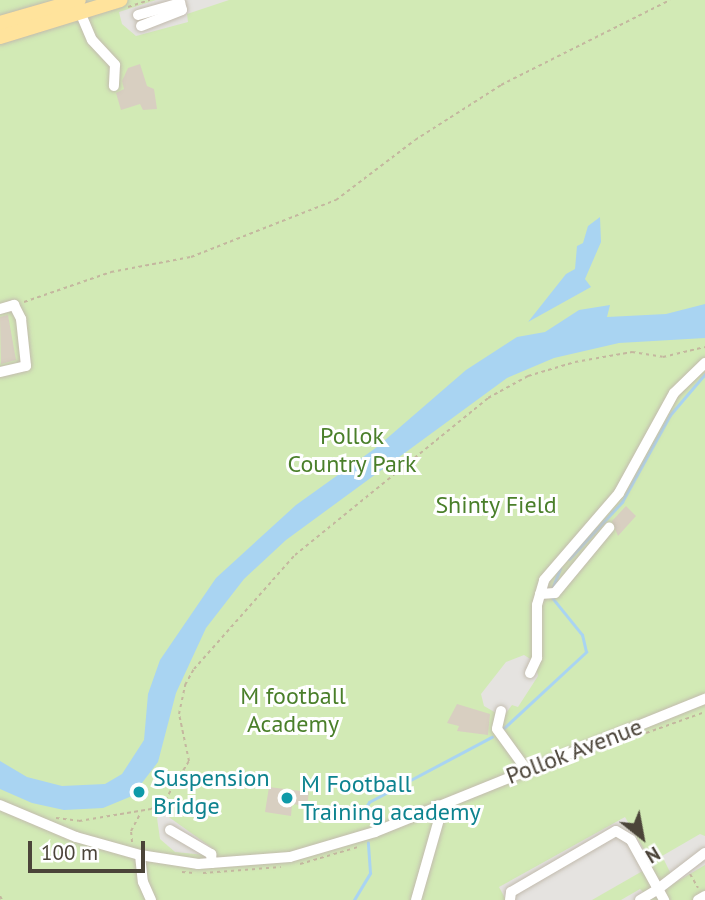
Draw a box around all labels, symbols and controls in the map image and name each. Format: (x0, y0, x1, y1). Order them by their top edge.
park label: Pollok Country Park (287, 422, 417, 478)
park label: Shinty Field (435, 491, 557, 519)
park label: M football Academy (240, 682, 346, 738)
street label: Pollok Avenue (501, 712, 647, 790)
place label: Suspension Bridge (153, 764, 270, 820)
place label: M Football Training academy (301, 770, 481, 826)
marker: Suspension Bridge (131, 784, 147, 800)
marker: M Football Training academy (279, 790, 295, 806)
north arrow (607, 802, 677, 872)
scale bar (32, 827, 149, 871)
text: 100 m (41, 839, 98, 866)
text: N (641, 841, 664, 868)

